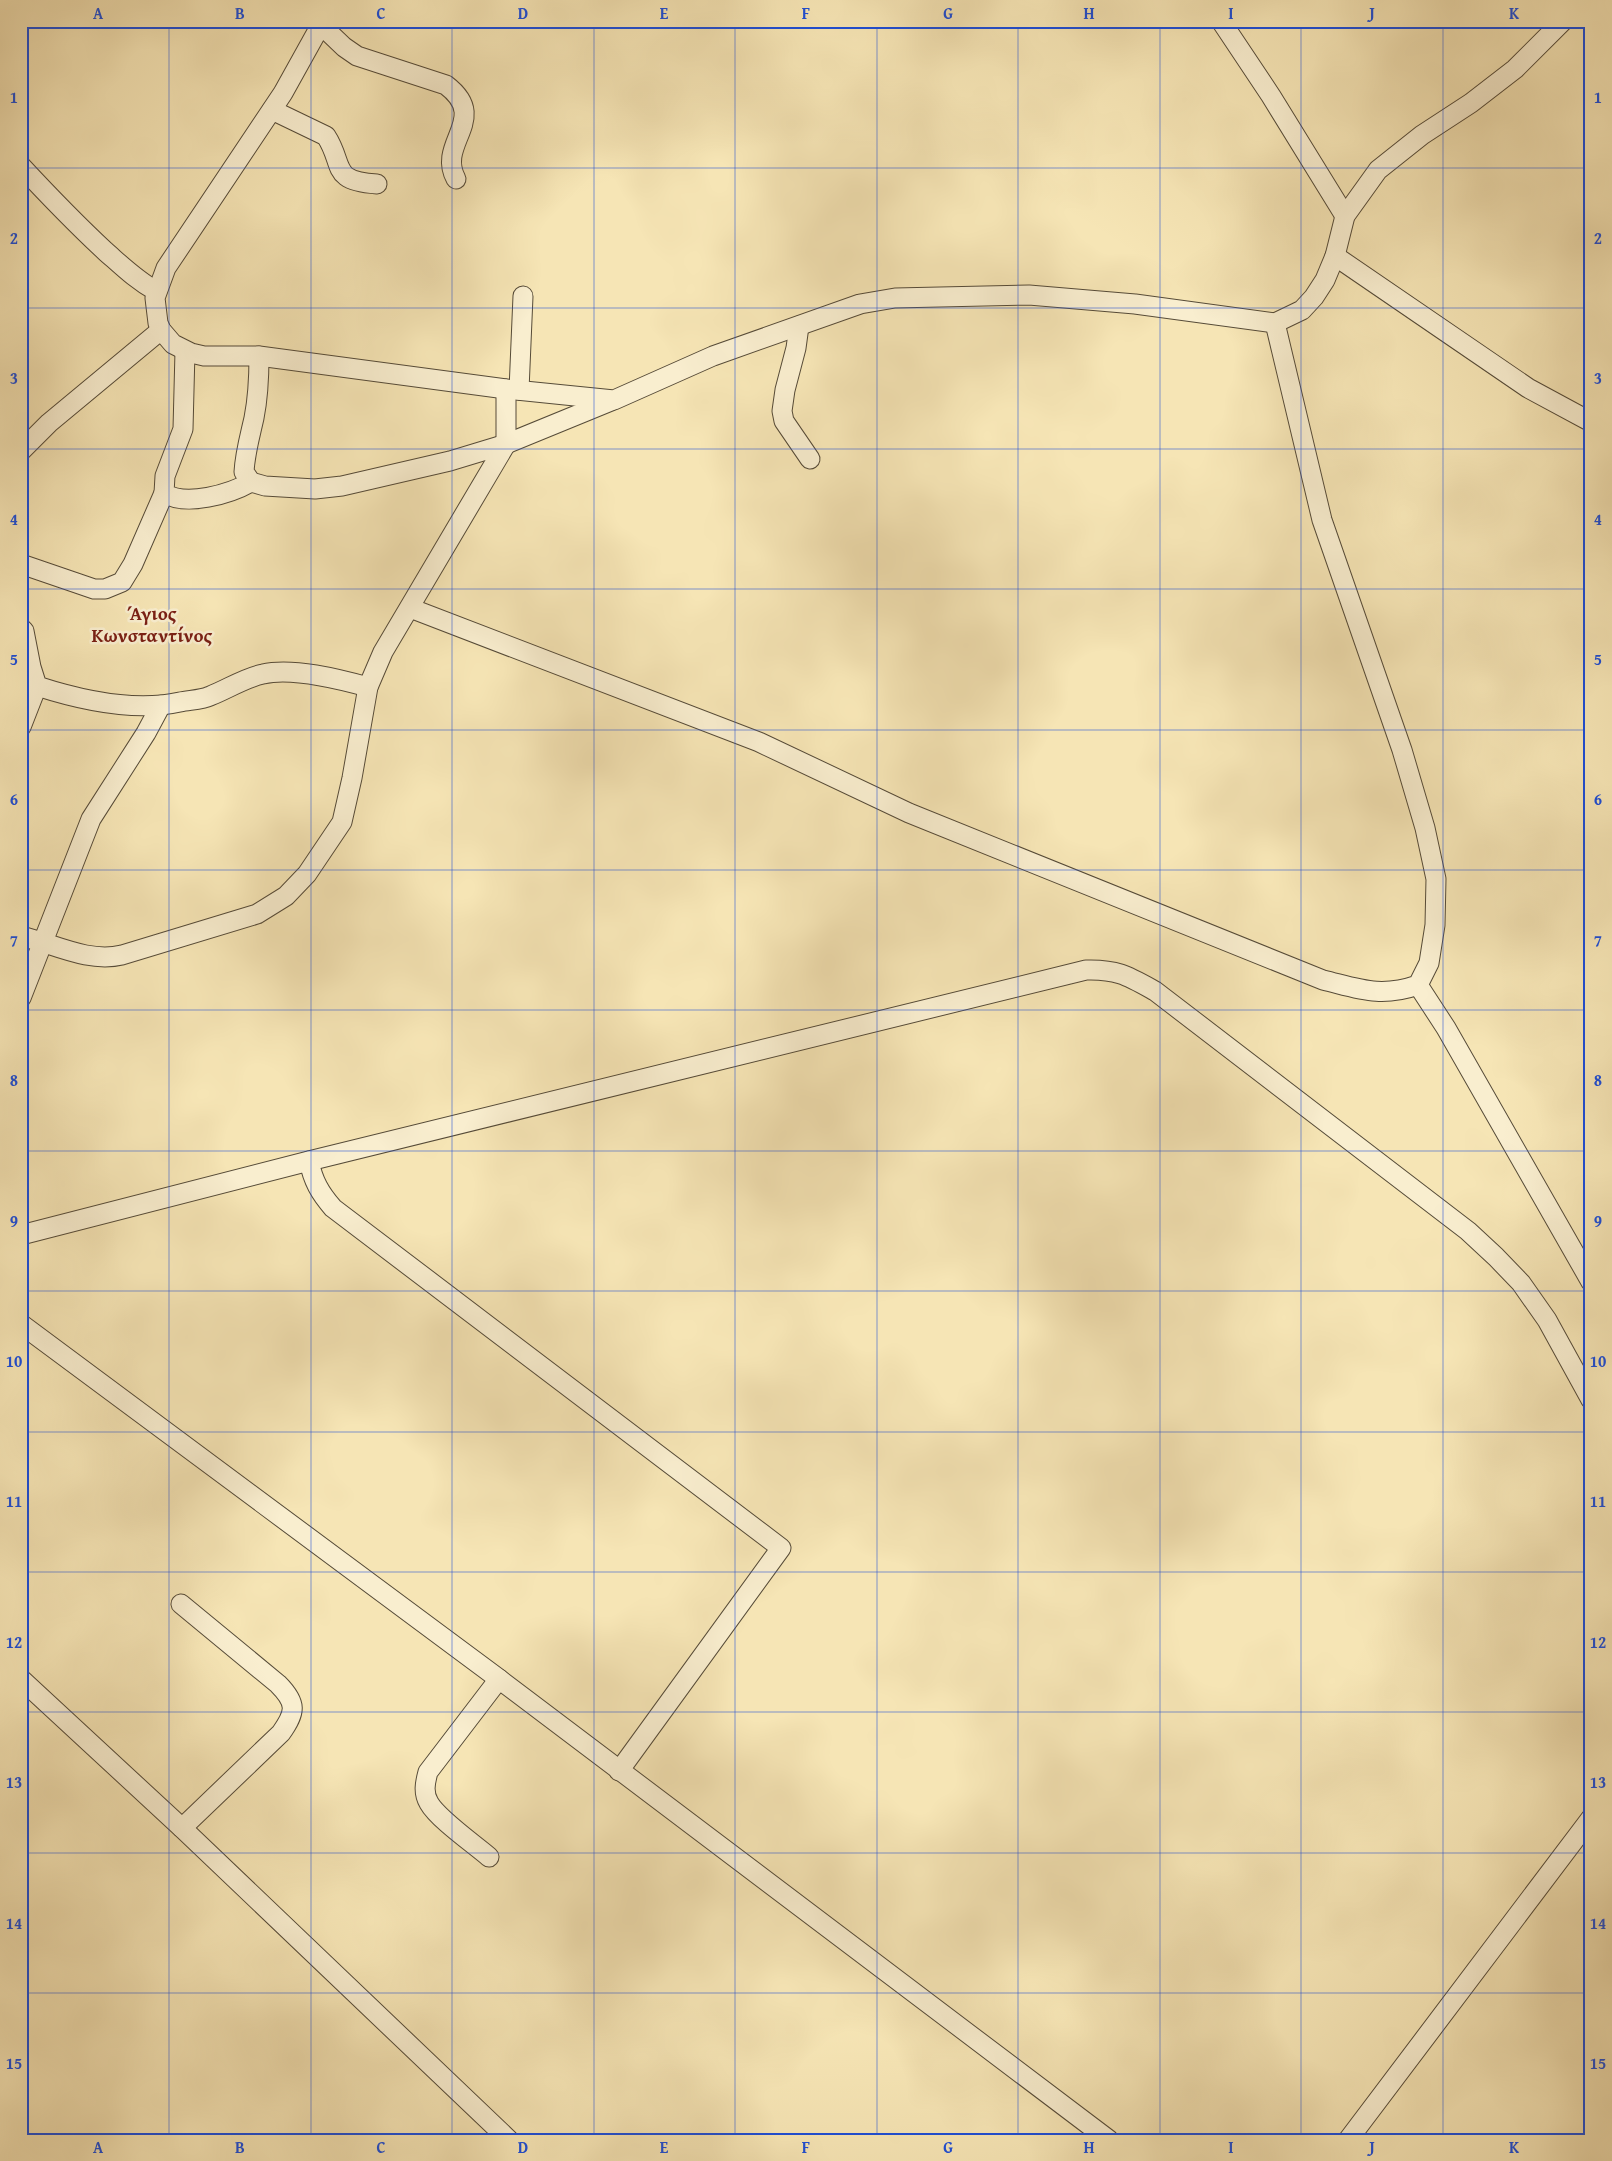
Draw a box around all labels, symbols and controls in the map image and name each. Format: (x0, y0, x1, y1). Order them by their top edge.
text: A (93, 1, 104, 25)
text: B (235, 1, 245, 25)
text: C (376, 1, 386, 25)
text: D (518, 1, 528, 25)
text: E (660, 1, 669, 25)
text: F (802, 1, 810, 25)
text: G (943, 1, 953, 25)
text: H (1083, 1, 1095, 25)
text: I (1228, 1, 1234, 25)
text: J (1366, 1, 1375, 25)
text: K (1509, 1, 1520, 25)
text: 1 (10, 85, 18, 109)
text: 1 (1594, 85, 1602, 109)
text: 2 (10, 226, 18, 250)
text: 2 (1594, 226, 1602, 250)
text: 3 (10, 366, 18, 390)
text: 3 (1594, 366, 1602, 390)
text: 4 (10, 507, 18, 531)
text: 4 (1594, 507, 1602, 531)
district label: Άγιος Κωνσταντίνος (92, 599, 213, 649)
text: 5 (10, 647, 18, 671)
text: 5 (1594, 647, 1602, 671)
text: 6 (10, 787, 18, 811)
text: 6 (1594, 787, 1602, 811)
text: 7 (10, 928, 18, 952)
text: 7 (1594, 928, 1602, 952)
text: 8 (10, 1068, 18, 1092)
text: 8 (1594, 1068, 1602, 1092)
text: 9 (10, 1209, 18, 1233)
text: 9 (1594, 1209, 1602, 1233)
text: 10 (6, 1349, 22, 1373)
text: 10 (1590, 1349, 1606, 1373)
text: 11 (6, 1489, 22, 1513)
text: 11 (1590, 1489, 1606, 1513)
text: 12 (6, 1630, 22, 1654)
text: 12 (1590, 1630, 1606, 1654)
text: 13 (6, 1770, 22, 1794)
text: 13 (1590, 1770, 1606, 1794)
text: 14 (6, 1911, 22, 1935)
text: 14 (1590, 1911, 1606, 1935)
text: 15 (6, 2051, 22, 2075)
text: 15 (1590, 2051, 1606, 2075)
text: A (93, 2135, 104, 2159)
text: B (235, 2135, 245, 2159)
text: C (376, 2135, 386, 2159)
text: D (518, 2135, 528, 2159)
text: E (660, 2135, 669, 2159)
text: F (802, 2135, 810, 2159)
text: G (943, 2135, 953, 2159)
text: H (1083, 2135, 1095, 2159)
text: I (1228, 2135, 1234, 2159)
text: J (1366, 2135, 1375, 2159)
text: K (1509, 2135, 1520, 2159)

